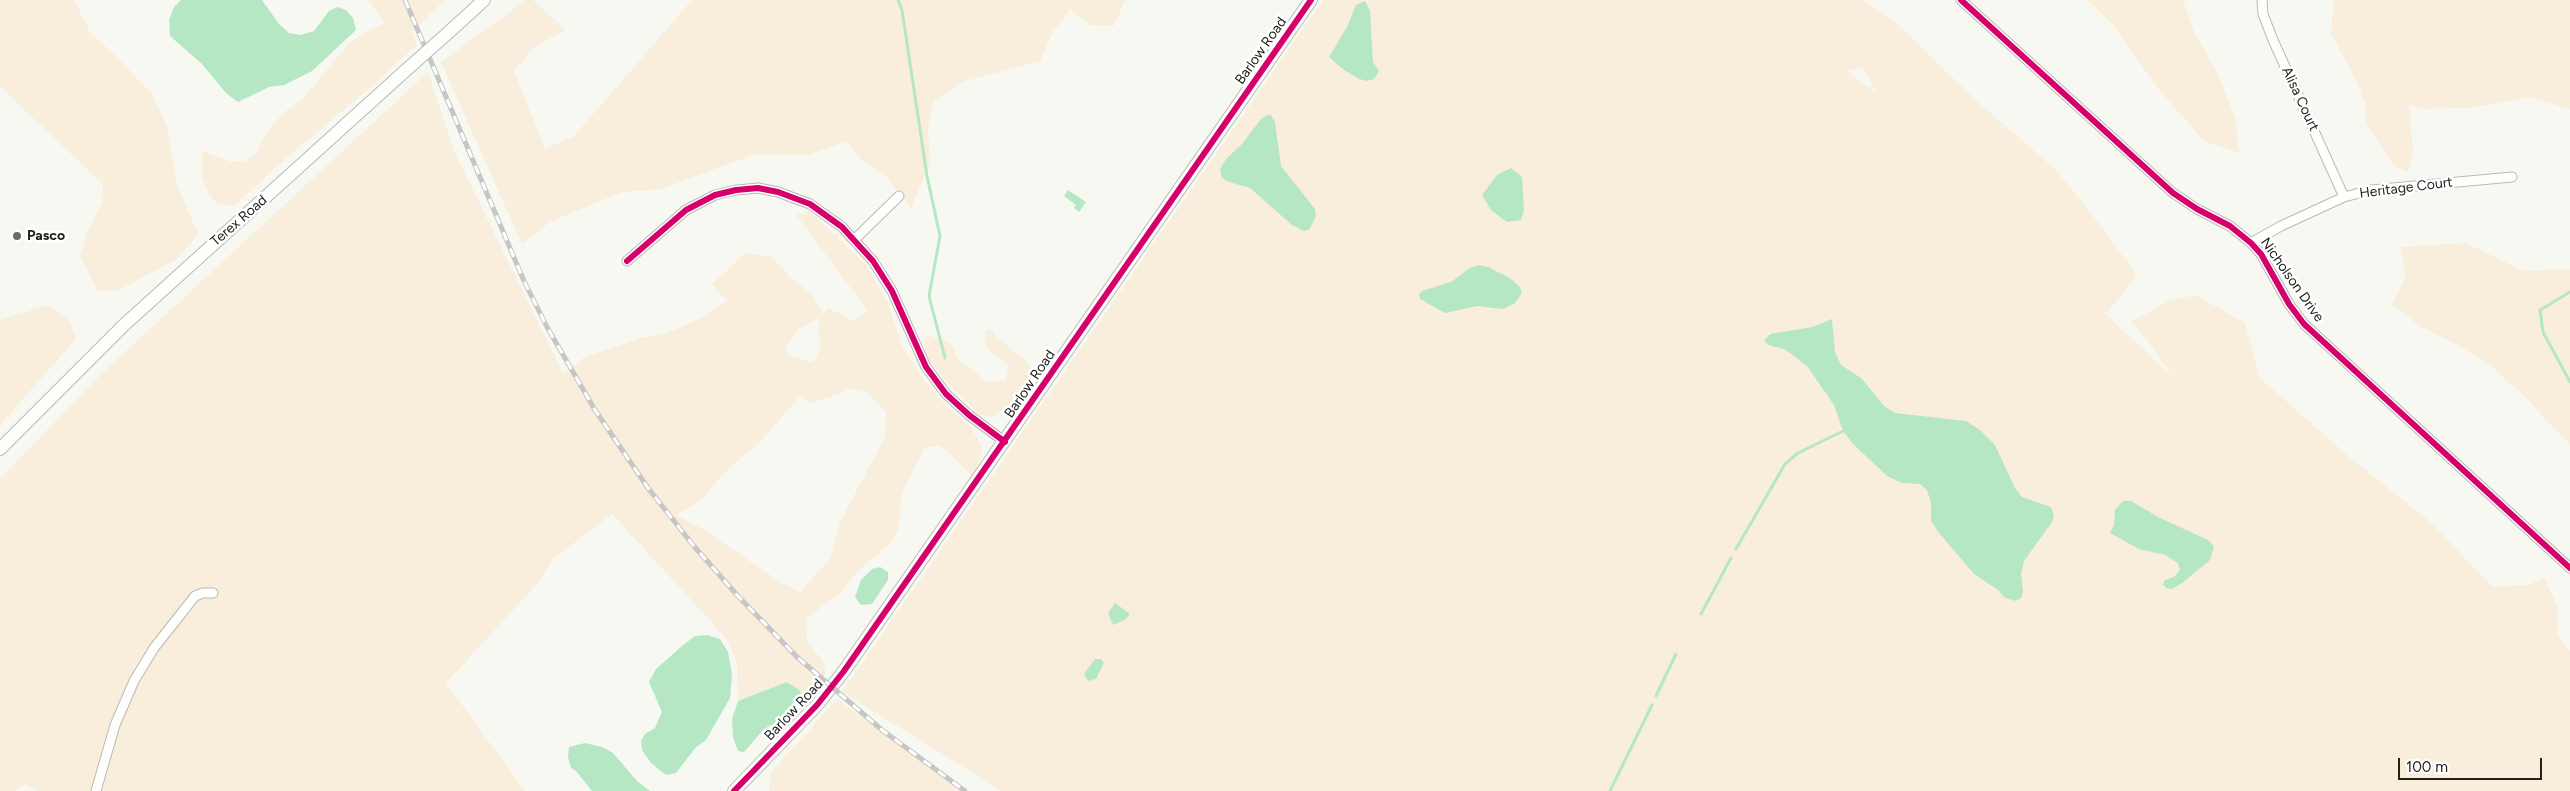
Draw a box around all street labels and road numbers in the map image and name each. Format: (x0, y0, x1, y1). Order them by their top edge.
street label: Barlow Road (1232, 14, 1290, 88)
street label: Alisa Court (2278, 64, 2322, 134)
street label: Heritage Court (2358, 174, 2454, 202)
street label: Terex Road (207, 192, 271, 250)
street label: Nicholson Drive (2257, 235, 2327, 325)
street label: Barlow Road (1001, 347, 1059, 421)
street label: Barlow Road (761, 676, 827, 744)

